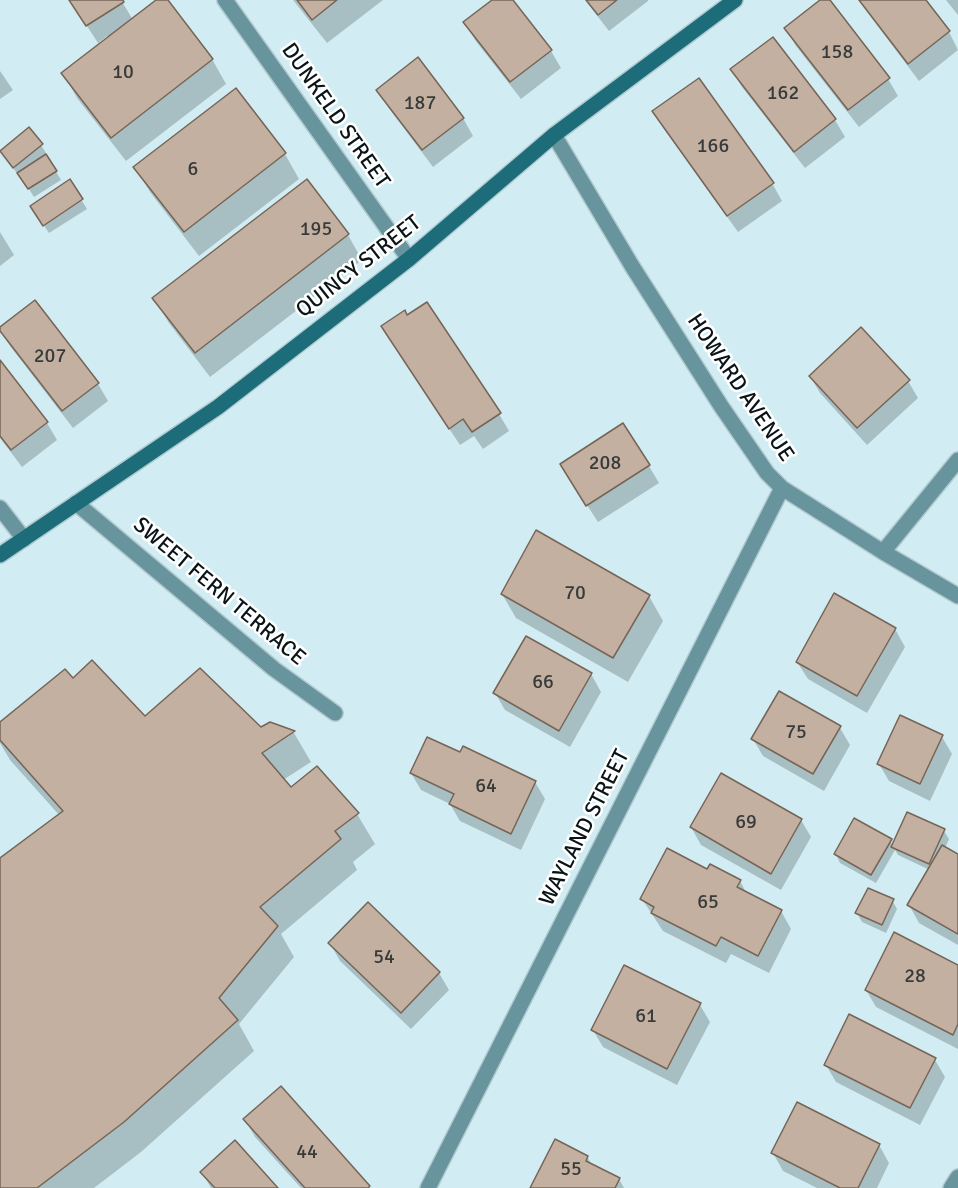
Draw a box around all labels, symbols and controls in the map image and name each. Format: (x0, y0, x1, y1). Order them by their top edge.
street label: DUNKELD STREET (275, 38, 395, 194)
house number: 158 (821, 41, 853, 65)
house number: 10 (112, 61, 134, 85)
house number: 162 (767, 82, 799, 106)
house number: 187 (404, 92, 436, 116)
house number: 166 (697, 135, 729, 159)
house number: 6 (188, 158, 198, 182)
street label: QUINCY STREET (291, 210, 427, 324)
house number: 195 (300, 218, 332, 242)
street label: HOWARD AVENUE (681, 309, 799, 467)
house number: 207 (34, 345, 66, 369)
house number: 208 (589, 452, 621, 476)
street label: SWEET FERN TERRACE (128, 512, 310, 672)
house number: 70 (564, 582, 586, 606)
house number: 66 (532, 671, 554, 695)
house number: 75 (785, 721, 807, 745)
street label: WAYLAND STREET (534, 746, 636, 910)
house number: 64 (475, 775, 497, 799)
house number: 69 (735, 811, 757, 835)
house number: 65 (697, 891, 719, 915)
house number: 54 (373, 946, 395, 970)
house number: 28 (904, 965, 926, 989)
house number: 61 (635, 1005, 657, 1029)
house number: 44 (296, 1141, 318, 1165)
house number: 55 (560, 1158, 582, 1182)

